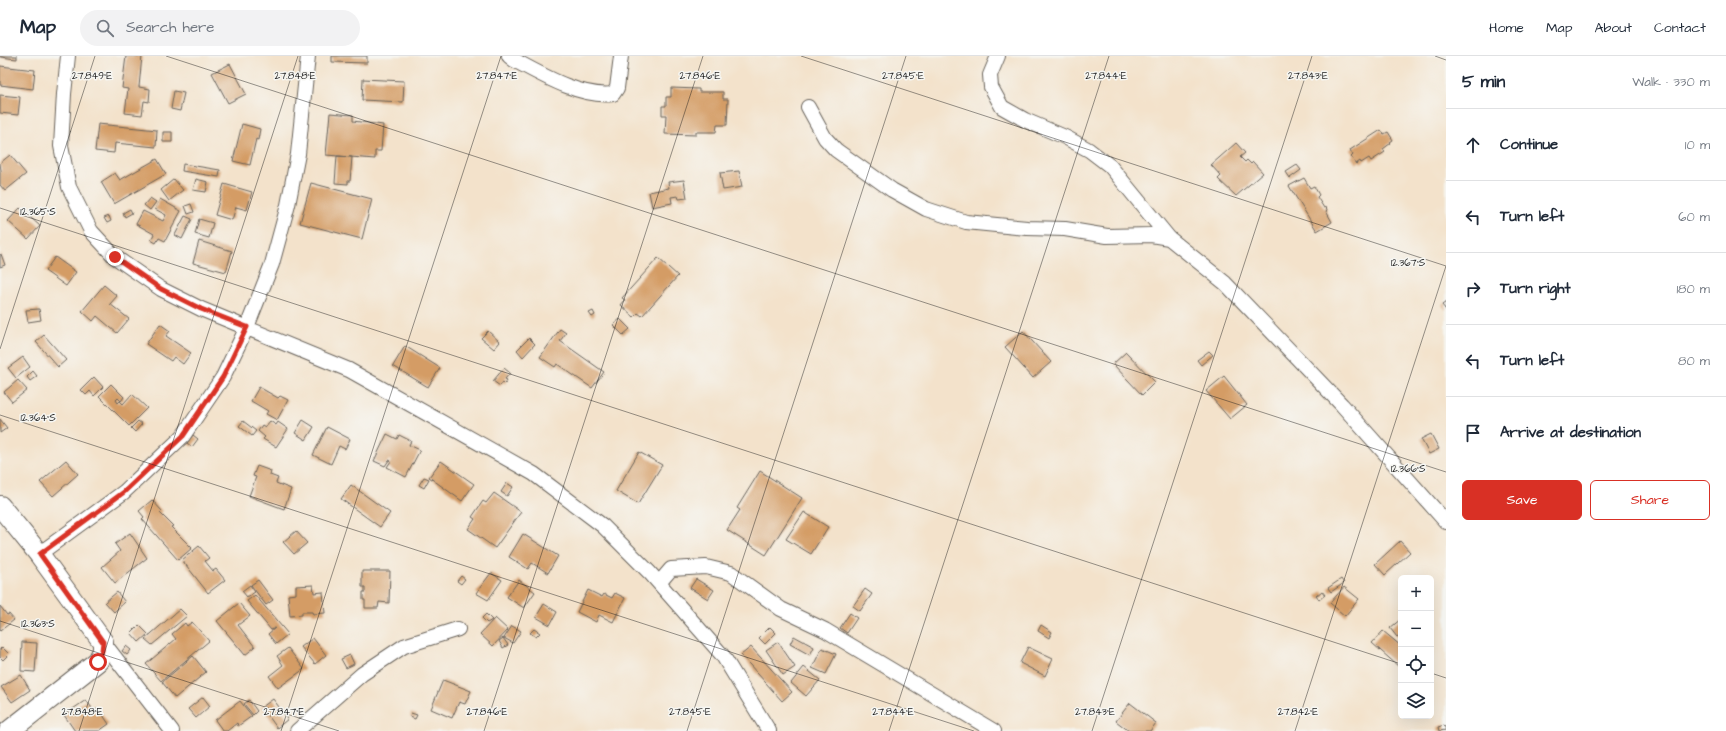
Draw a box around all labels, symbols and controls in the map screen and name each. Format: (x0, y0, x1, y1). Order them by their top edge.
search box (80, 10, 360, 46)
text: Map (20, 14, 56, 41)
icon: search (94, 17, 116, 39)
text: Search here (126, 17, 215, 38)
text: Home (1489, 18, 1524, 38)
text: Map (1546, 18, 1572, 38)
text: About (1594, 18, 1632, 38)
text: Contact (1654, 18, 1706, 38)
text: 27.849°E (72, 69, 112, 83)
text: 27.848°E (274, 69, 316, 83)
text: 27.847°E (477, 69, 518, 83)
text: 27.846°E (680, 69, 721, 83)
text: 27.845°E (882, 69, 924, 83)
text: 27.844°E (1085, 69, 1127, 83)
text: 27.843°E (1288, 69, 1328, 83)
text: 5 min (1462, 70, 1505, 94)
text: Walk · 330 m (1632, 73, 1710, 91)
icon: ahead (1462, 134, 1484, 156)
text: Continue (1500, 134, 1558, 155)
text: 10 m (1685, 136, 1710, 154)
text: 12.365°S (20, 205, 56, 219)
icon: left (1462, 206, 1484, 228)
text: Turn left (1500, 206, 1564, 227)
text: 60 m (1678, 208, 1710, 226)
route end (106, 248, 124, 266)
text: 12.367°S (1391, 256, 1426, 270)
icon: right (1462, 278, 1484, 300)
text: Turn right (1500, 278, 1571, 299)
text: 180 m (1676, 280, 1710, 298)
icon: left (1462, 350, 1484, 372)
text: Turn left (1500, 350, 1564, 371)
text: 80 m (1678, 352, 1710, 370)
text: 12.364°S (20, 411, 56, 425)
icon: arrive (1462, 422, 1484, 444)
text: Arrive at destination (1500, 422, 1641, 443)
text: 12.366°S (1391, 462, 1426, 476)
button: Save (1462, 480, 1582, 520)
button: Share (1590, 480, 1710, 520)
map controls (1398, 575, 1434, 719)
button: + (1398, 575, 1434, 611)
button: − (1398, 611, 1434, 647)
text: 12.363°S (21, 617, 55, 631)
button: locate (1398, 647, 1434, 683)
route start (89, 653, 107, 671)
button: layers (1398, 683, 1434, 719)
text: 27.848°E (61, 705, 103, 719)
text: 27.847°E (264, 705, 305, 719)
text: 27.846°E (467, 705, 508, 719)
text: 27.845°E (669, 705, 711, 719)
text: 27.844°E (872, 705, 914, 719)
text: 27.843°E (1075, 705, 1115, 719)
text: 27.842°E (1278, 705, 1318, 719)

